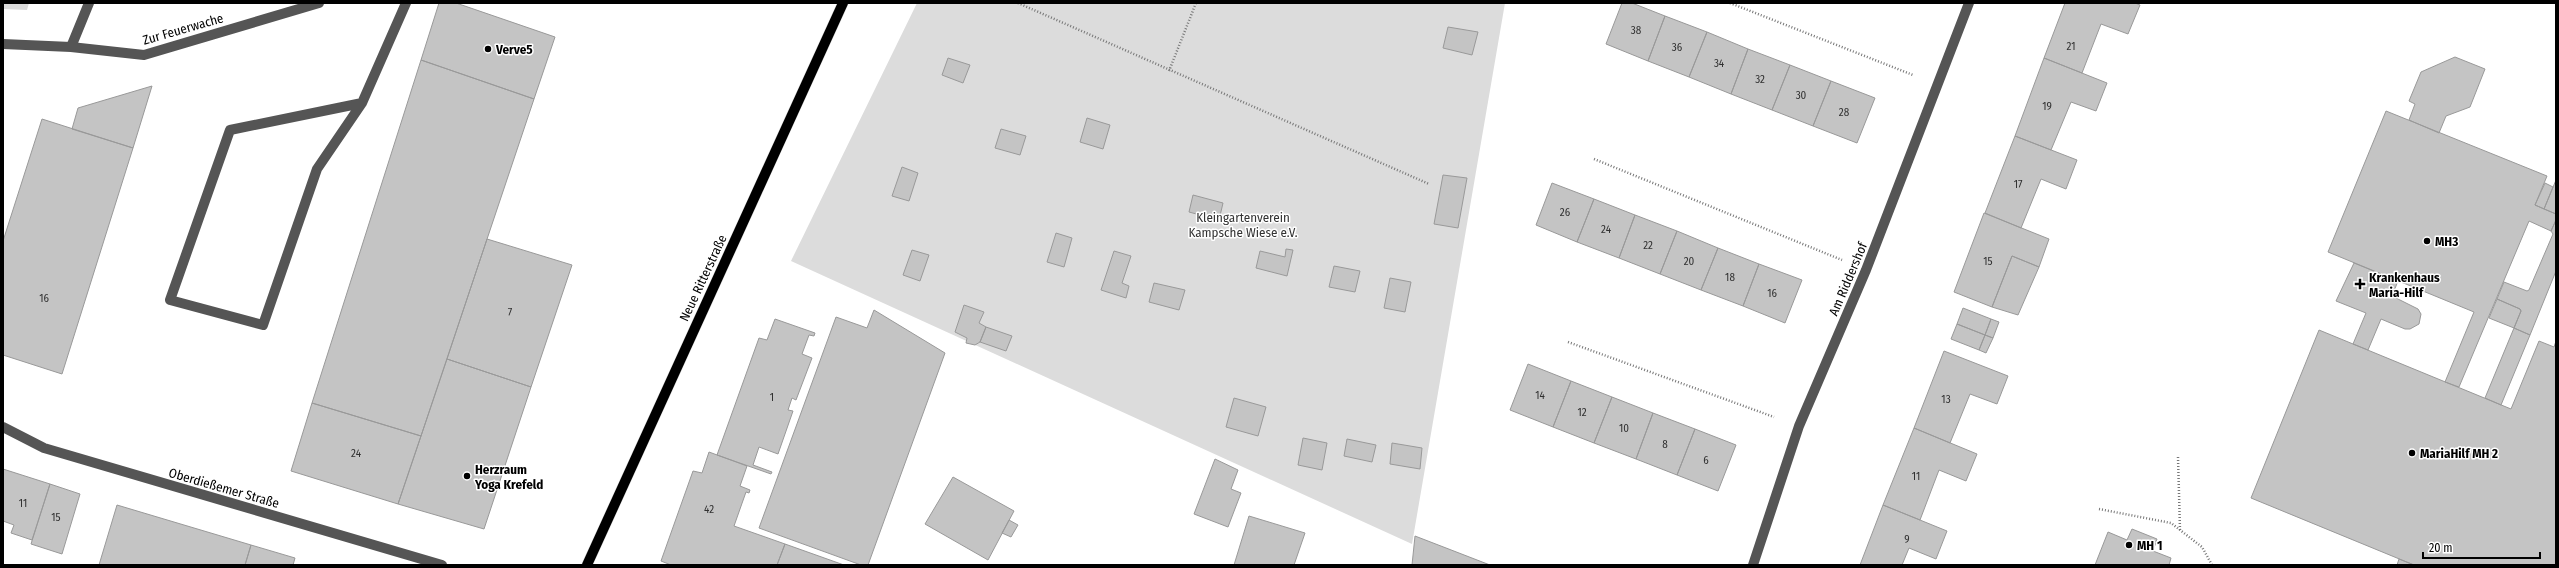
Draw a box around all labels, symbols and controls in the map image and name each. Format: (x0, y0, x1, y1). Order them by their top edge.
street label: Zur Feuerwache (141, 10, 225, 48)
house number: 38 (1631, 24, 1642, 37)
house number: 21 (2067, 40, 2075, 53)
house number: 36 (1672, 41, 1683, 54)
place label: Verve5 (495, 42, 533, 57)
marker: Verve5 (483, 44, 493, 54)
house number: 34 (1714, 57, 1725, 70)
house number: 32 (1755, 73, 1765, 86)
house number: 30 (1796, 89, 1807, 102)
house number: 19 (2042, 100, 2052, 113)
house number: 28 (1839, 106, 1850, 119)
house number: 17 (2014, 178, 2023, 191)
house number: 26 (1560, 206, 1571, 219)
park label: Kleingartenverein Kampsche Wiese e.V. (1188, 210, 1298, 240)
house number: 24 (1601, 223, 1612, 236)
street label: Neue Ritterstraße (676, 232, 730, 324)
place label: MH3 (2435, 234, 2458, 249)
marker: MH3 (2422, 236, 2432, 246)
house number: 22 (1643, 239, 1653, 252)
street label: Am Riddershof (1826, 239, 1871, 318)
house number: 20 (1684, 255, 1695, 268)
house number: 15 (1983, 255, 1993, 268)
place label: Krankenhaus Maria-Hilf (2369, 270, 2440, 300)
house number: 18 (1725, 271, 1735, 284)
marker: Krankenhaus Maria-Hilf (2354, 278, 2366, 290)
house number: 16 (1767, 287, 1777, 300)
house number: 16 (39, 292, 49, 305)
house number: 7 (508, 306, 513, 319)
house number: 14 (1535, 389, 1545, 402)
house number: 1 (770, 391, 774, 404)
house number: 13 (1941, 393, 1951, 406)
house number: 12 (1577, 406, 1587, 419)
house number: 10 (1619, 422, 1629, 435)
house number: 8 (1662, 438, 1668, 451)
place label: MariaHilf MH 2 (2420, 446, 2498, 461)
house number: 24 (351, 447, 362, 460)
marker: MariaHilf MH 2 (2407, 448, 2417, 458)
house number: 6 (1703, 454, 1709, 467)
place label: Herzraum Yoga Krefeld (474, 462, 543, 492)
street label: Oberdießemer Straße (167, 465, 281, 511)
house number: 11 (1912, 470, 1920, 483)
marker: Herzraum Yoga Krefeld (462, 471, 472, 481)
house number: 11 (19, 497, 27, 510)
house number: 42 (704, 503, 714, 516)
house number: 15 (51, 511, 61, 524)
house number: 9 (1904, 533, 1910, 546)
scale bar (2423, 534, 2540, 560)
place label: MH 1 (2137, 538, 2162, 553)
marker: MH 1 (2124, 540, 2134, 550)
text: 20 m (2429, 541, 2453, 555)

